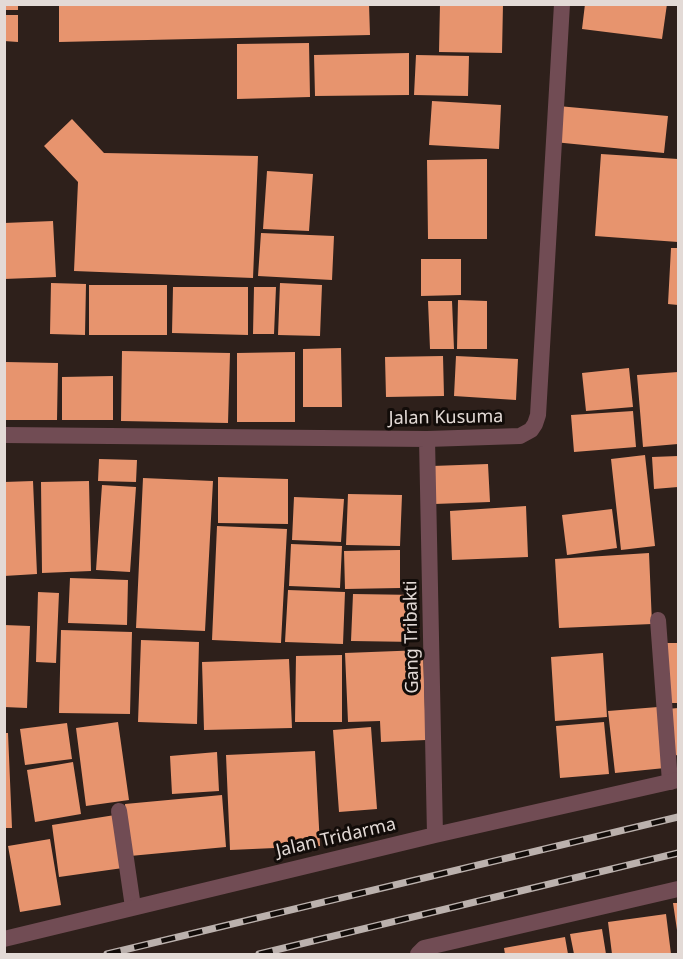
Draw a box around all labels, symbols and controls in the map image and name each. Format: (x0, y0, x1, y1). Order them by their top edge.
street label: Jalan Kusuma (389, 406, 503, 430)
street label: Gang Tribakti (400, 580, 424, 694)
street label: Jalan Tridarma (274, 814, 398, 862)

